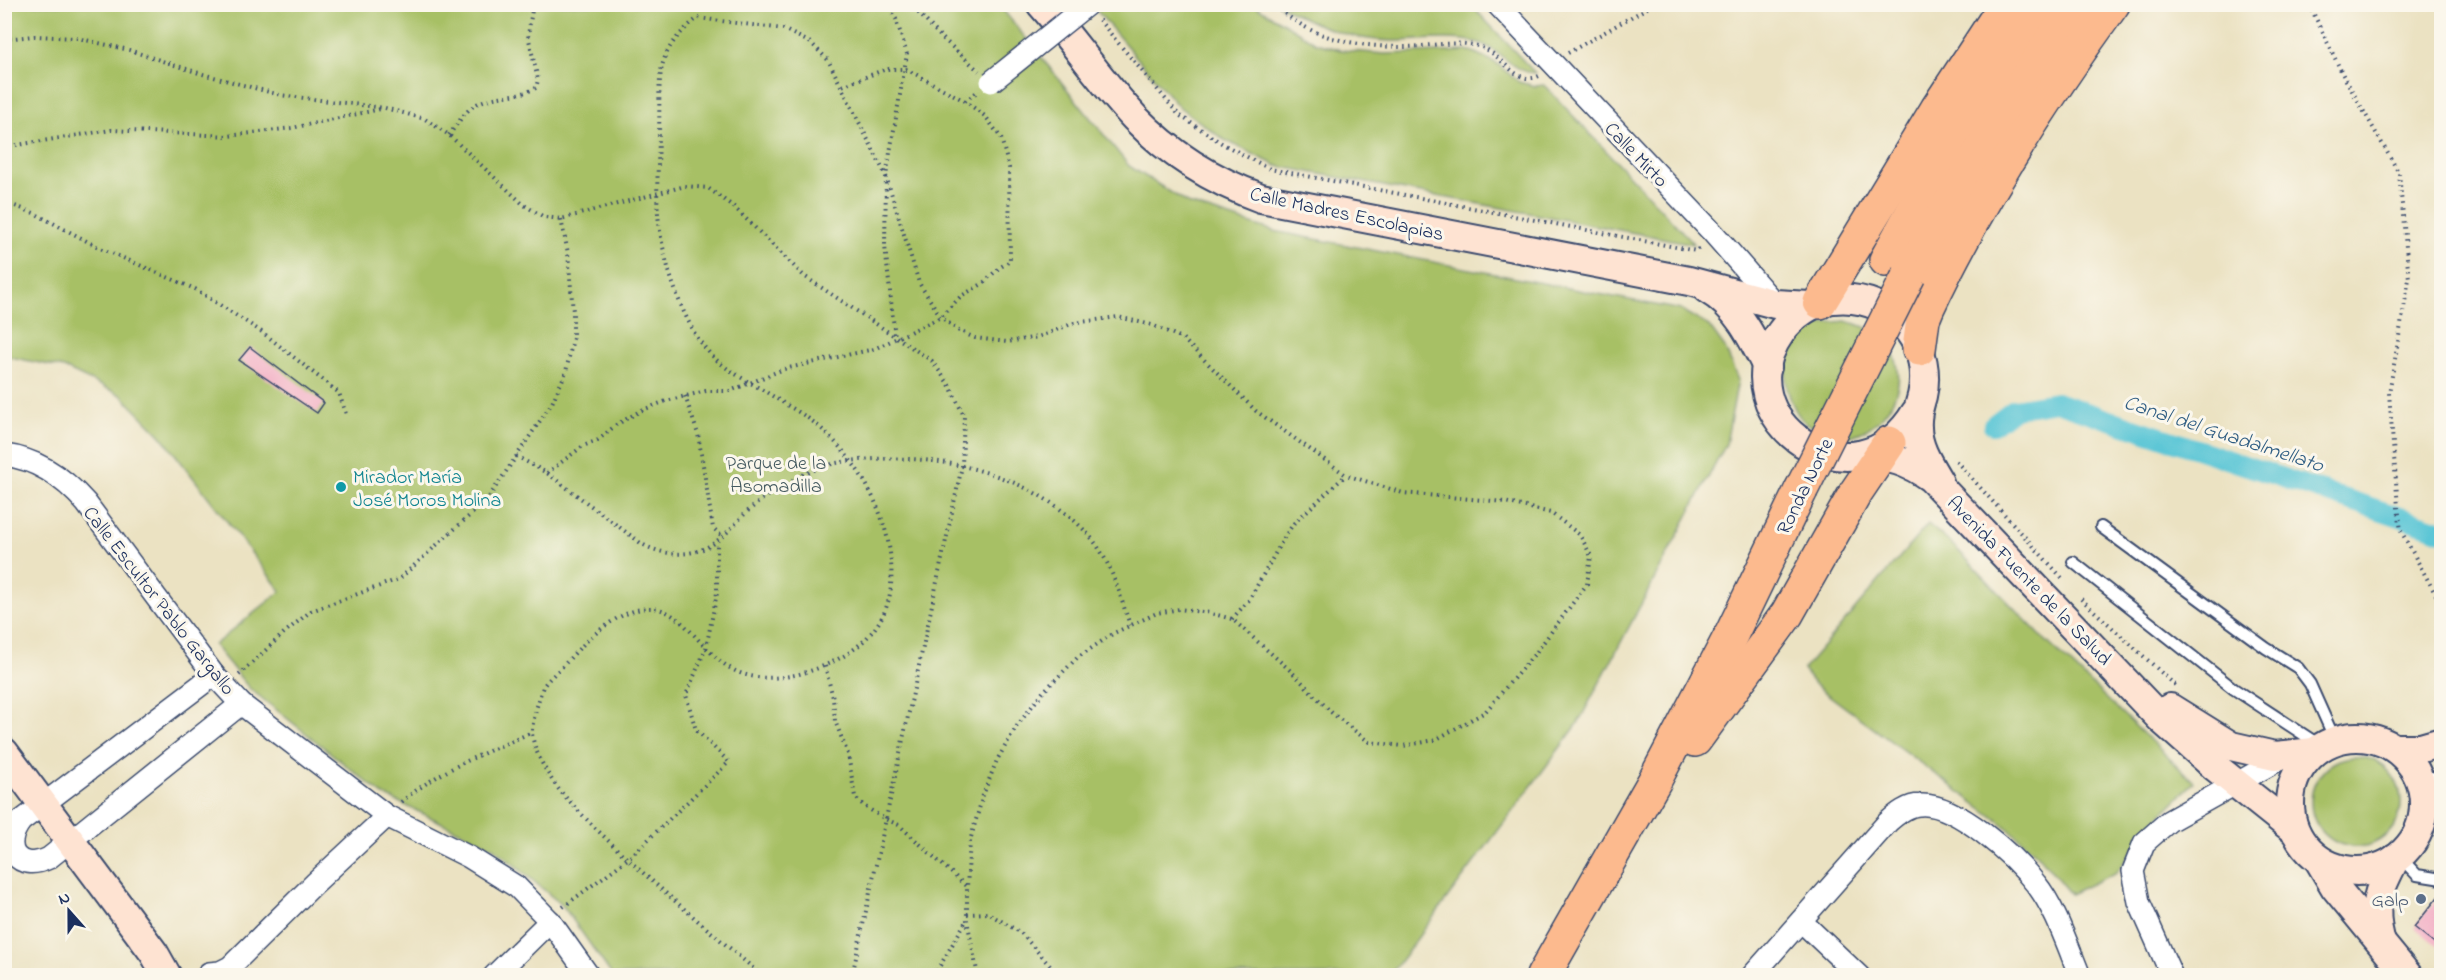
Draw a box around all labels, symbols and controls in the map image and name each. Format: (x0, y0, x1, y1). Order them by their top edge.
street label: Calle Mirto (1596, 116, 1674, 195)
street label: Calle Madres Escolapias (1247, 181, 1446, 250)
water label: Canal del Guadalmellato (2120, 388, 2328, 482)
street label: Ronda Norte (1770, 434, 1842, 540)
park label: Parque de la Asomadilla (726, 450, 826, 502)
place label: Mirador María José Moros Molina (353, 464, 501, 516)
marker: Mirador María José Moros Molina (334, 480, 348, 494)
street label: Avenida Fuente de la Salud (1939, 490, 2117, 673)
street label: Calle Escultor Pablo Gargallo (74, 501, 241, 703)
north arrow (39, 881, 99, 941)
text: N (55, 886, 74, 912)
place label: Galp (2371, 887, 2409, 916)
marker: Galp (2414, 892, 2428, 906)

